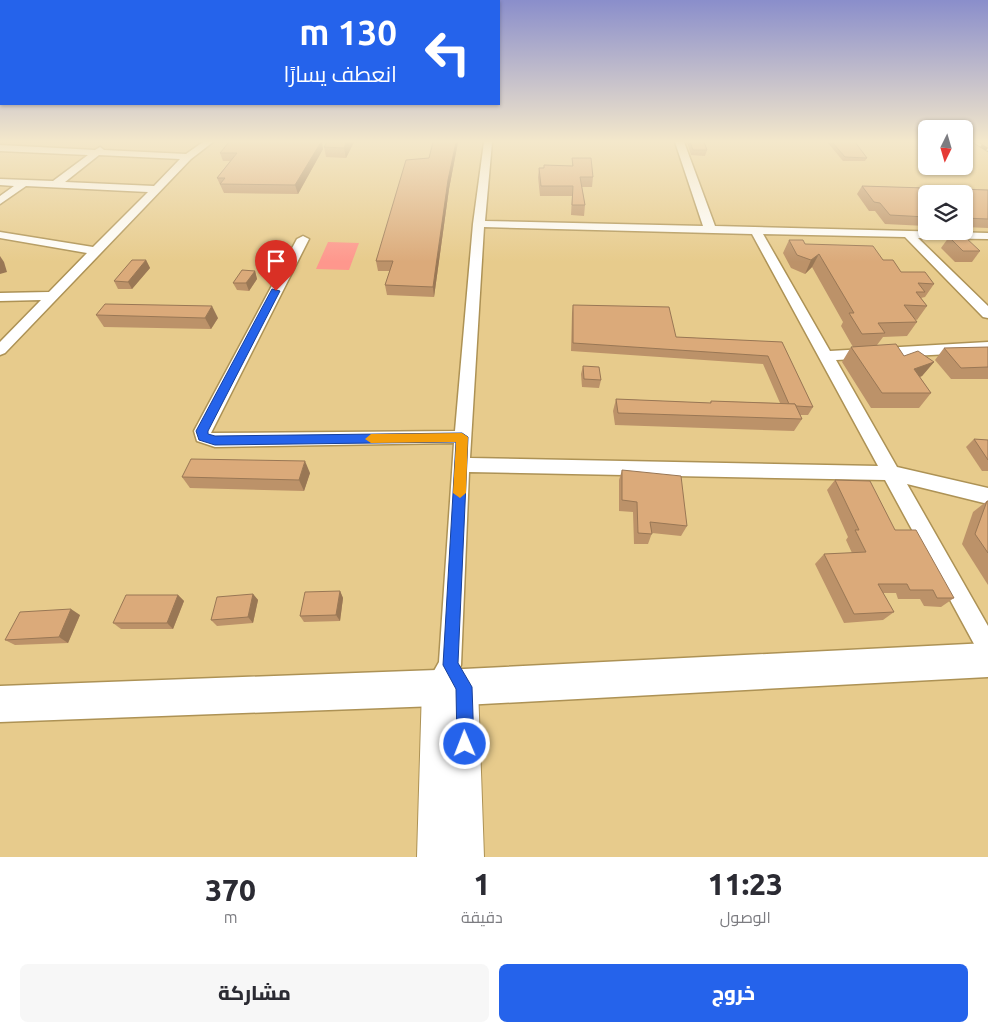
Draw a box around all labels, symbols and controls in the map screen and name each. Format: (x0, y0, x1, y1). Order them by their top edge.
text: 130 m (299, 12, 397, 52)
icon: left (415, 20, 480, 85)
text: انعطف يسارًا (284, 61, 397, 86)
north arrow (918, 120, 972, 175)
map controls (918, 120, 973, 240)
button: layers (918, 185, 973, 240)
pin (255, 240, 297, 291)
icon: arrive (262, 247, 290, 275)
position arrow (438, 717, 490, 769)
text: 1 (473, 867, 490, 901)
text: 11:23 (708, 867, 783, 901)
text: 370 (205, 873, 256, 907)
text: m (224, 908, 237, 926)
text: دقيقة (461, 908, 503, 926)
text: الوصول (720, 908, 771, 926)
button: مشاركة (20, 964, 489, 1022)
button: خروج (499, 964, 968, 1022)

